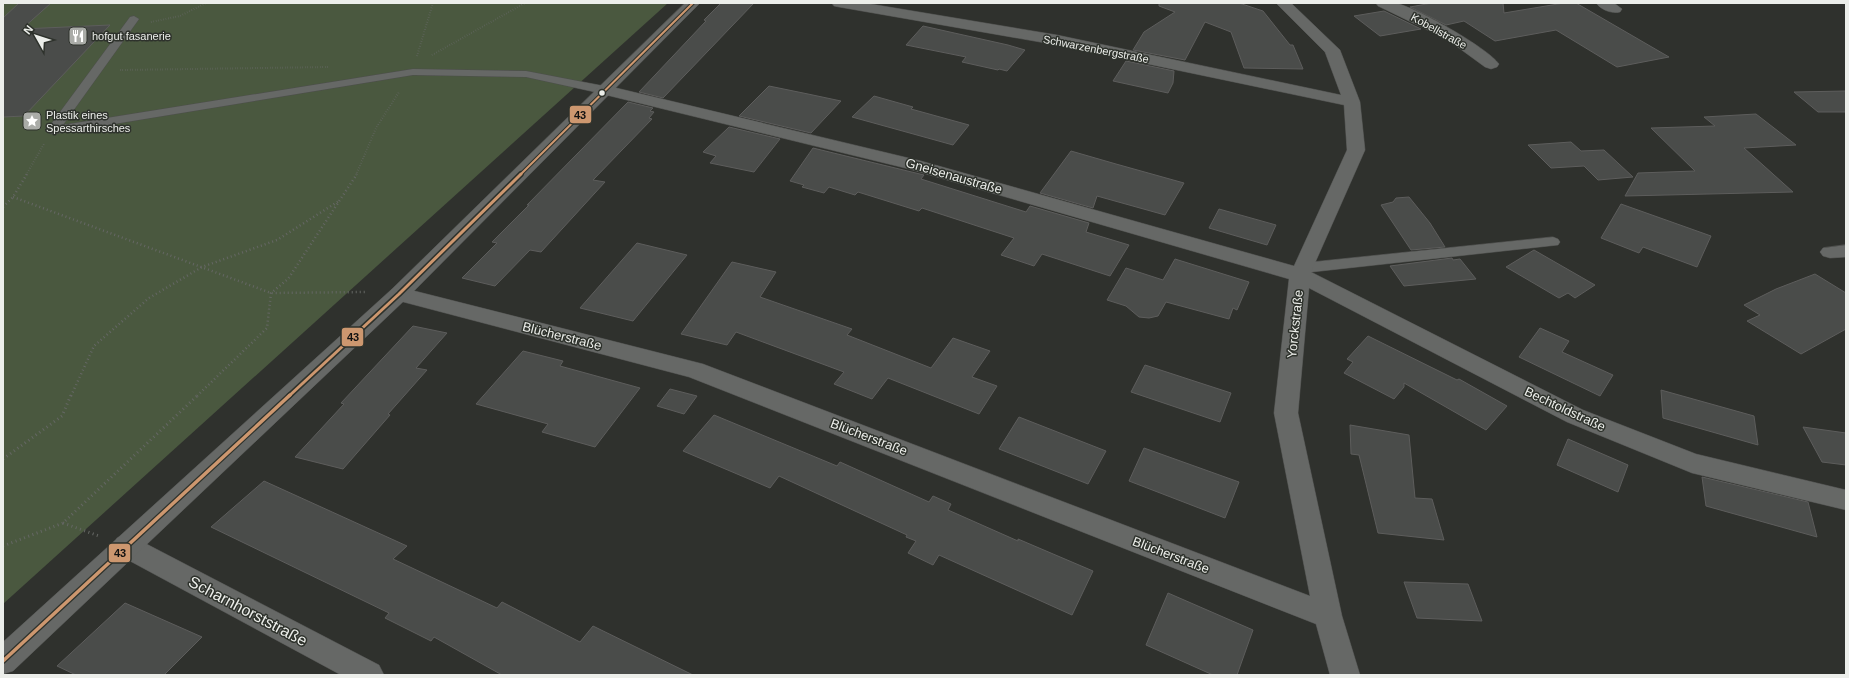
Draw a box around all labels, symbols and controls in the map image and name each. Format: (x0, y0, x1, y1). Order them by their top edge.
street label: Kobellstraße (1409, 11, 1469, 51)
north arrow (16, 16, 56, 56)
text: N (21, 23, 35, 37)
restaurant icon: hofgut fasanerie (67, 25, 89, 47)
place label: hofgut fasanerie (92, 30, 171, 42)
street label: Schwarzenbergstraße (1042, 33, 1150, 65)
unlabelled marker (597, 88, 607, 98)
line badge: 43 (569, 105, 592, 124)
place label: Plastik eines Spessarthirsches (46, 109, 131, 134)
text: 43 (574, 109, 586, 121)
place icon: Plastik eines Spessarthirsches (21, 110, 43, 132)
street label: Gneisenaustraße (904, 155, 1004, 197)
street label: Yorckstraße (1284, 289, 1306, 359)
street label: Blücherstraße (521, 319, 603, 353)
line badge: 43 (341, 327, 364, 347)
text: 43 (347, 331, 359, 343)
street label: Bechtoldstraße (1522, 384, 1608, 434)
street label: Blücherstraße (829, 415, 909, 459)
street label: Blücherstraße (1131, 533, 1211, 577)
line badge: 43 (108, 543, 131, 563)
text: 43 (114, 547, 126, 559)
street label: Scharnhorststraße (186, 573, 310, 649)

